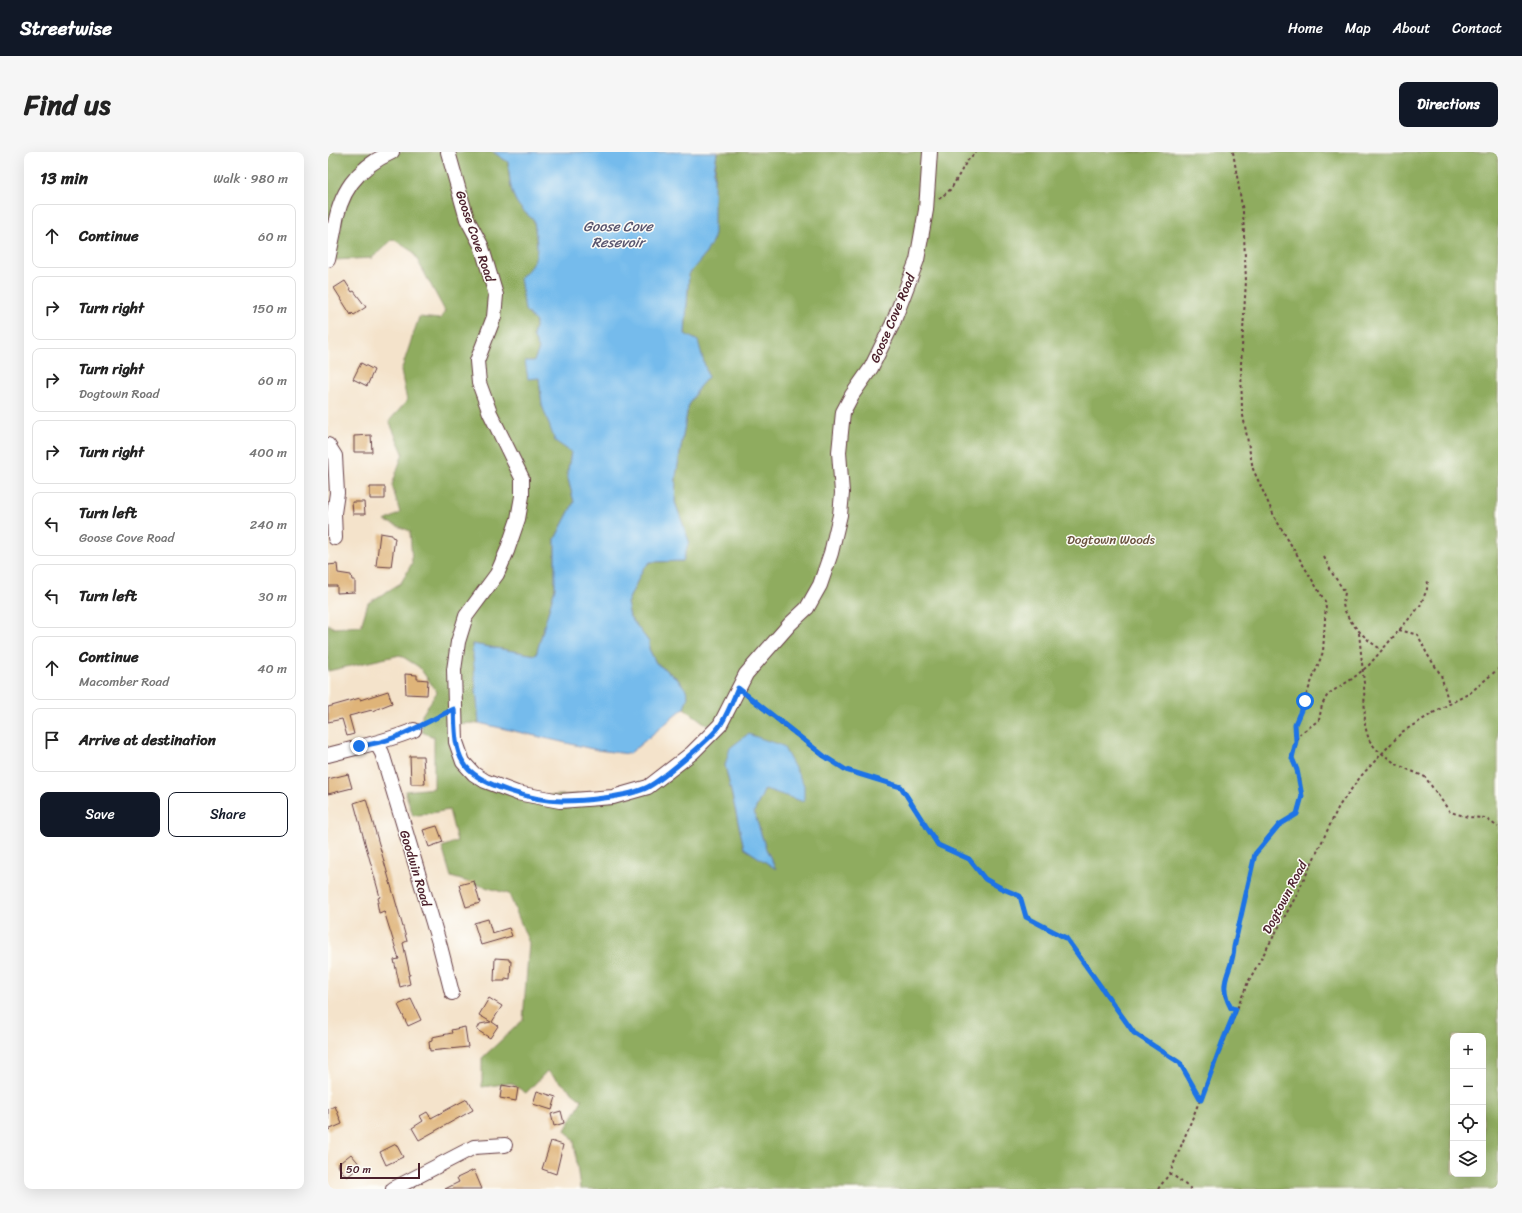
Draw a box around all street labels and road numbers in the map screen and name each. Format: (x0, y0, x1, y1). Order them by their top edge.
street label: Goose Cove Road (449, 187, 502, 286)
street label: Goose Cove Road (863, 269, 922, 367)
street label: Goodwin Road (393, 827, 438, 910)
street label: Dogtown Road (1255, 855, 1314, 938)

